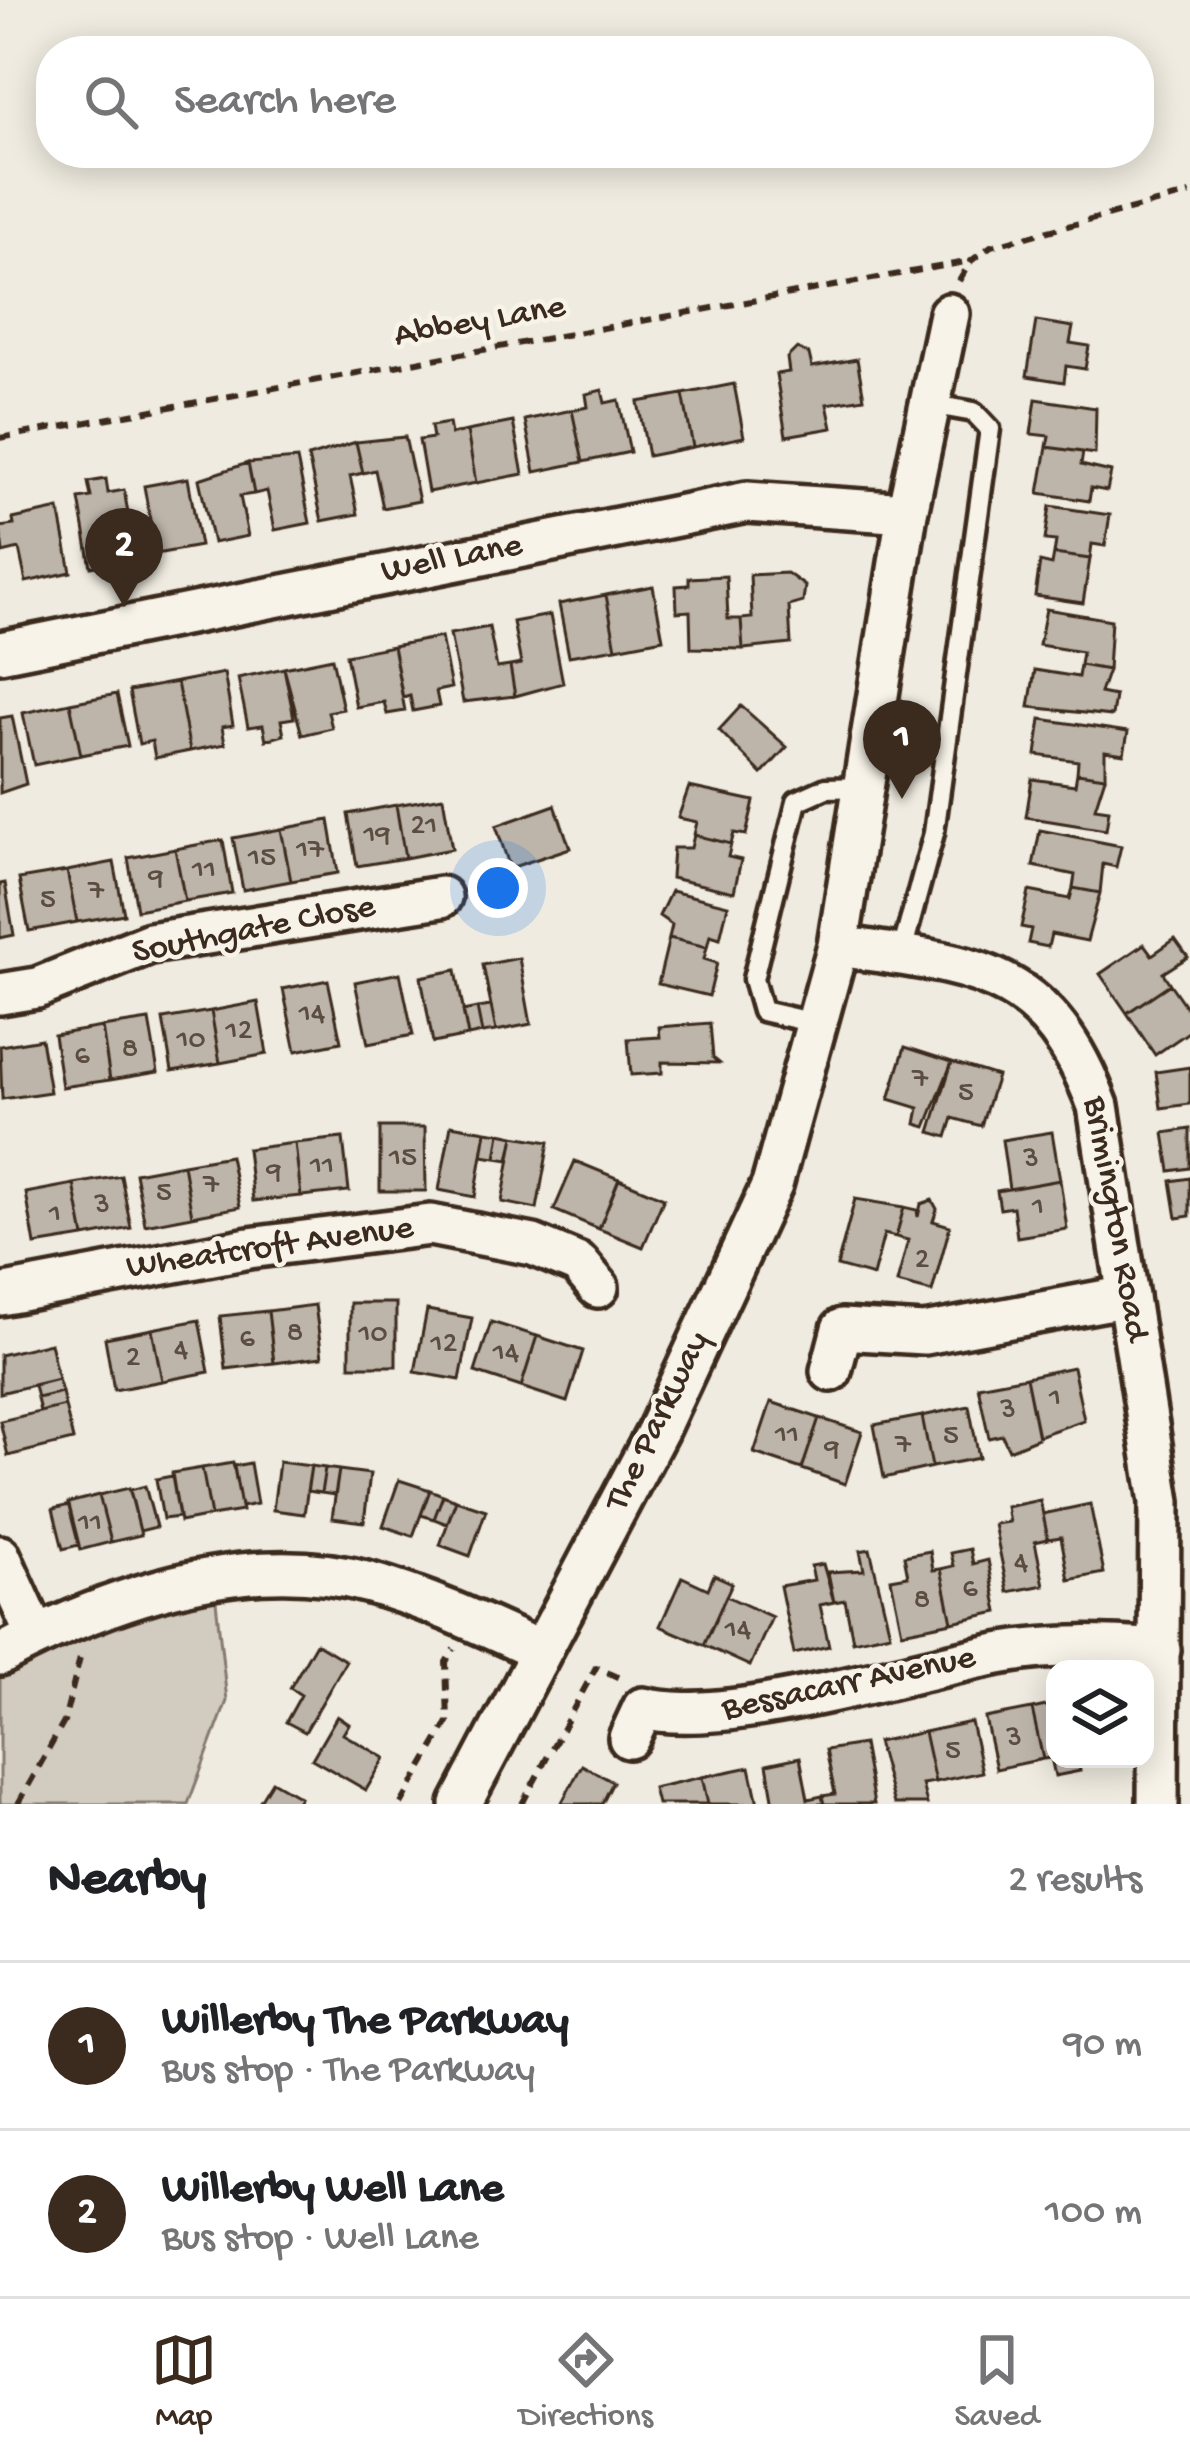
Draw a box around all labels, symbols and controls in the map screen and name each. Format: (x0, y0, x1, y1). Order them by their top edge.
search box (36, 36, 1154, 168)
icon: search (78, 69, 144, 135)
text: Search here (174, 76, 396, 129)
street label: Abbey Lane (391, 287, 569, 359)
pin: 2 (85, 508, 163, 607)
street label: Well Lane (378, 525, 526, 595)
pin: 1 (863, 700, 941, 799)
house number: 21 (411, 810, 437, 845)
house number: 19 (362, 819, 391, 854)
house number: 17 (295, 834, 325, 869)
house number: 15 (247, 842, 276, 877)
house number: 11 (191, 854, 216, 889)
your location (468, 858, 528, 918)
house number: 9 (147, 862, 164, 897)
house number: 7 (87, 875, 105, 910)
house number: 5 (40, 884, 56, 919)
street label: Southgate Close (129, 886, 380, 976)
house number: 14 (298, 998, 325, 1033)
house number: 12 (225, 1015, 252, 1050)
house number: 10 (175, 1024, 206, 1059)
house number: 8 (122, 1033, 138, 1068)
house number: 6 (74, 1040, 90, 1075)
house number: 7 (911, 1063, 929, 1098)
house number: 5 (958, 1077, 974, 1112)
street label: Brimington Road (1071, 1092, 1157, 1347)
house number: 15 (388, 1142, 417, 1177)
house number: 3 (1022, 1143, 1039, 1178)
house number: 11 (309, 1150, 334, 1185)
house number: 9 (265, 1156, 282, 1191)
house number: 7 (202, 1169, 220, 1204)
house number: 5 (156, 1177, 172, 1212)
house number: 3 (93, 1189, 110, 1224)
house number: 1 (1031, 1191, 1044, 1226)
house number: 1 (48, 1198, 61, 1233)
street label: Wheatcroft Avenue (124, 1208, 417, 1290)
house number: 2 (915, 1244, 929, 1279)
house number: 8 (287, 1317, 303, 1352)
house number: 10 (357, 1318, 388, 1353)
house number: 6 (239, 1323, 255, 1358)
street label: The Parkway (596, 1325, 721, 1521)
house number: 12 (430, 1328, 457, 1363)
house number: 4 (174, 1334, 188, 1369)
house number: 14 (492, 1337, 519, 1372)
house number: 2 (126, 1342, 140, 1377)
house number: 1 (1048, 1382, 1061, 1417)
house number: 3 (999, 1394, 1016, 1429)
house number: 11 (774, 1419, 799, 1454)
house number: 5 (943, 1420, 959, 1455)
house number: 7 (894, 1429, 912, 1464)
house number: 9 (823, 1433, 840, 1468)
house number: 11 (77, 1507, 102, 1542)
house number: 4 (1014, 1547, 1028, 1582)
house number: 6 (962, 1573, 978, 1608)
house number: 8 (914, 1584, 930, 1619)
house number: 14 (724, 1614, 751, 1649)
street label: Bessacarr Avenue (717, 1637, 980, 1733)
map controls (1046, 1660, 1154, 1768)
button: layers (1046, 1660, 1154, 1768)
house number: 3 (1005, 1722, 1022, 1757)
house number: 5 (945, 1735, 961, 1770)
text: Nearby (48, 1852, 206, 1912)
text: 2 results (1008, 1859, 1142, 1905)
text: Willerby The Parkway (162, 1996, 569, 2049)
text: 1 (79, 2023, 95, 2069)
text: 90 m (1063, 2023, 1142, 2069)
text: Bus stop · The Parkway (162, 2049, 535, 2095)
text: Willerby Well Lane (162, 2164, 504, 2217)
text: 2 (77, 2191, 97, 2237)
text: 100 m (1045, 2191, 1142, 2237)
text: Bus stop · Well Lane (162, 2217, 479, 2263)
tab: Map (151, 2327, 217, 2437)
tab: Directions (519, 2327, 653, 2437)
tab: Saved (955, 2327, 1039, 2437)

